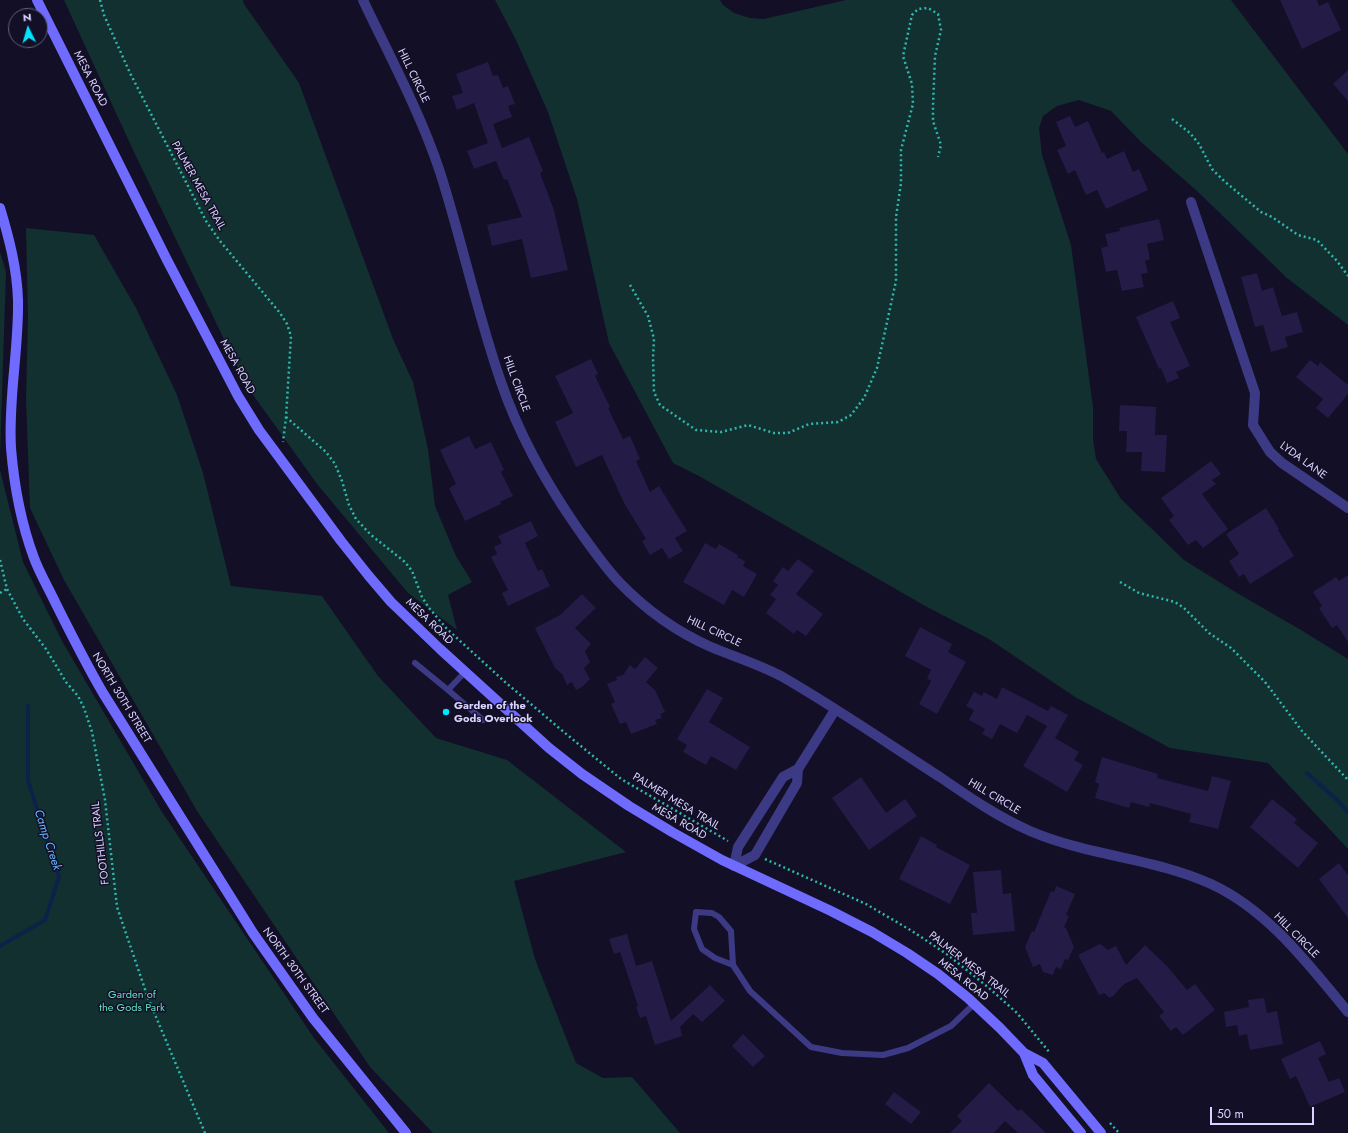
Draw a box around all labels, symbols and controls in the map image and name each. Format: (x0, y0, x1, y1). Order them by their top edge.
north arrow (8, 8, 48, 48)
text: N (22, 9, 32, 25)
street label: HILL CIRCLE (394, 47, 432, 105)
street label: MESA ROAD (70, 49, 110, 109)
street label: PALMER MESA TRAIL (168, 139, 228, 233)
street label: MESA ROAD (216, 337, 258, 397)
street label: HILL CIRCLE (500, 354, 532, 414)
street label: LYDA LANE (1277, 439, 1329, 483)
street label: MESA ROAD (403, 596, 455, 648)
street label: HILL CIRCLE (685, 614, 743, 650)
street label: NORTH 30TH STREET (89, 650, 153, 746)
place label: Garden of the Gods Overlook (454, 699, 532, 725)
marker: Garden of the Gods Overlook (441, 707, 451, 717)
street label: PALMER MESA TRAIL (630, 771, 722, 833)
street label: HILL CIRCLE (965, 776, 1023, 818)
street label: FOOTHILLS TRAIL (89, 801, 113, 885)
street label: MESA ROAD (649, 801, 709, 843)
water label: Camp Creek (30, 808, 64, 872)
street label: HILL CIRCLE (1271, 911, 1321, 961)
street label: NORTH 30TH STREET (259, 925, 331, 1017)
street label: PALMER MESA TRAIL (926, 929, 1012, 1001)
street label: MESA ROAD (935, 956, 991, 1004)
park label: Garden of the Gods Park (99, 988, 165, 1014)
scale bar (1212, 1099, 1316, 1125)
text: 50 m (1217, 1105, 1244, 1123)

